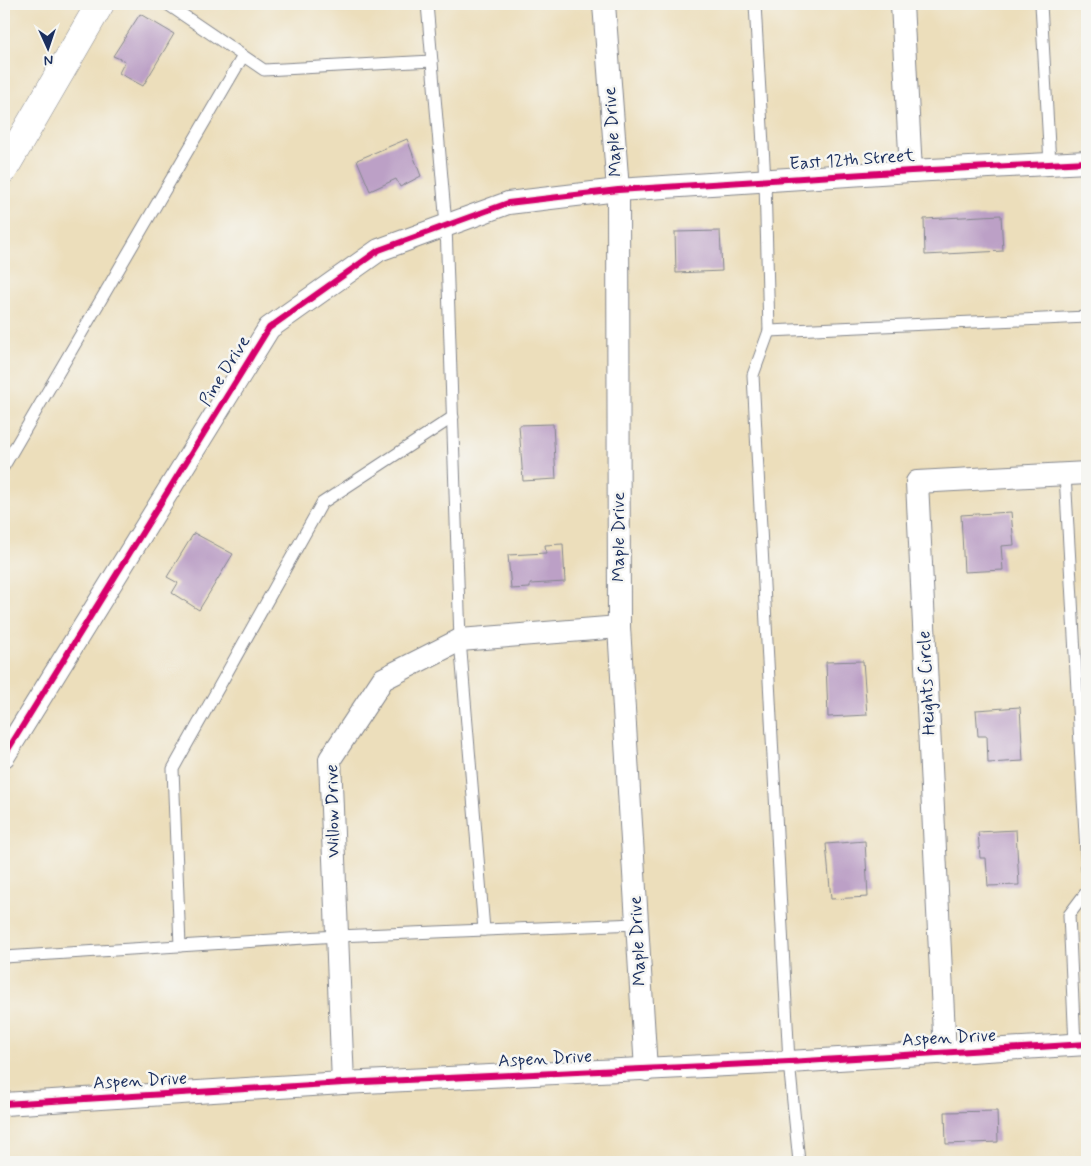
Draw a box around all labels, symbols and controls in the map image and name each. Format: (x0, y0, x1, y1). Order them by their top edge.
north arrow (22, 22, 72, 72)
text: N (43, 51, 54, 69)
street label: Maple Drive (598, 86, 628, 178)
street label: East 12th Street (788, 144, 916, 176)
street label: Pine Drive (194, 331, 256, 411)
street label: Maple Drive (607, 492, 631, 582)
street label: Heights Circle (912, 630, 942, 736)
street label: Willow Drive (320, 764, 346, 858)
street label: Maple Drive (624, 895, 652, 987)
street label: Aspen Drive (901, 1024, 997, 1052)
street label: Aspen Drive (497, 1045, 593, 1073)
street label: Aspen Drive (92, 1067, 188, 1095)

